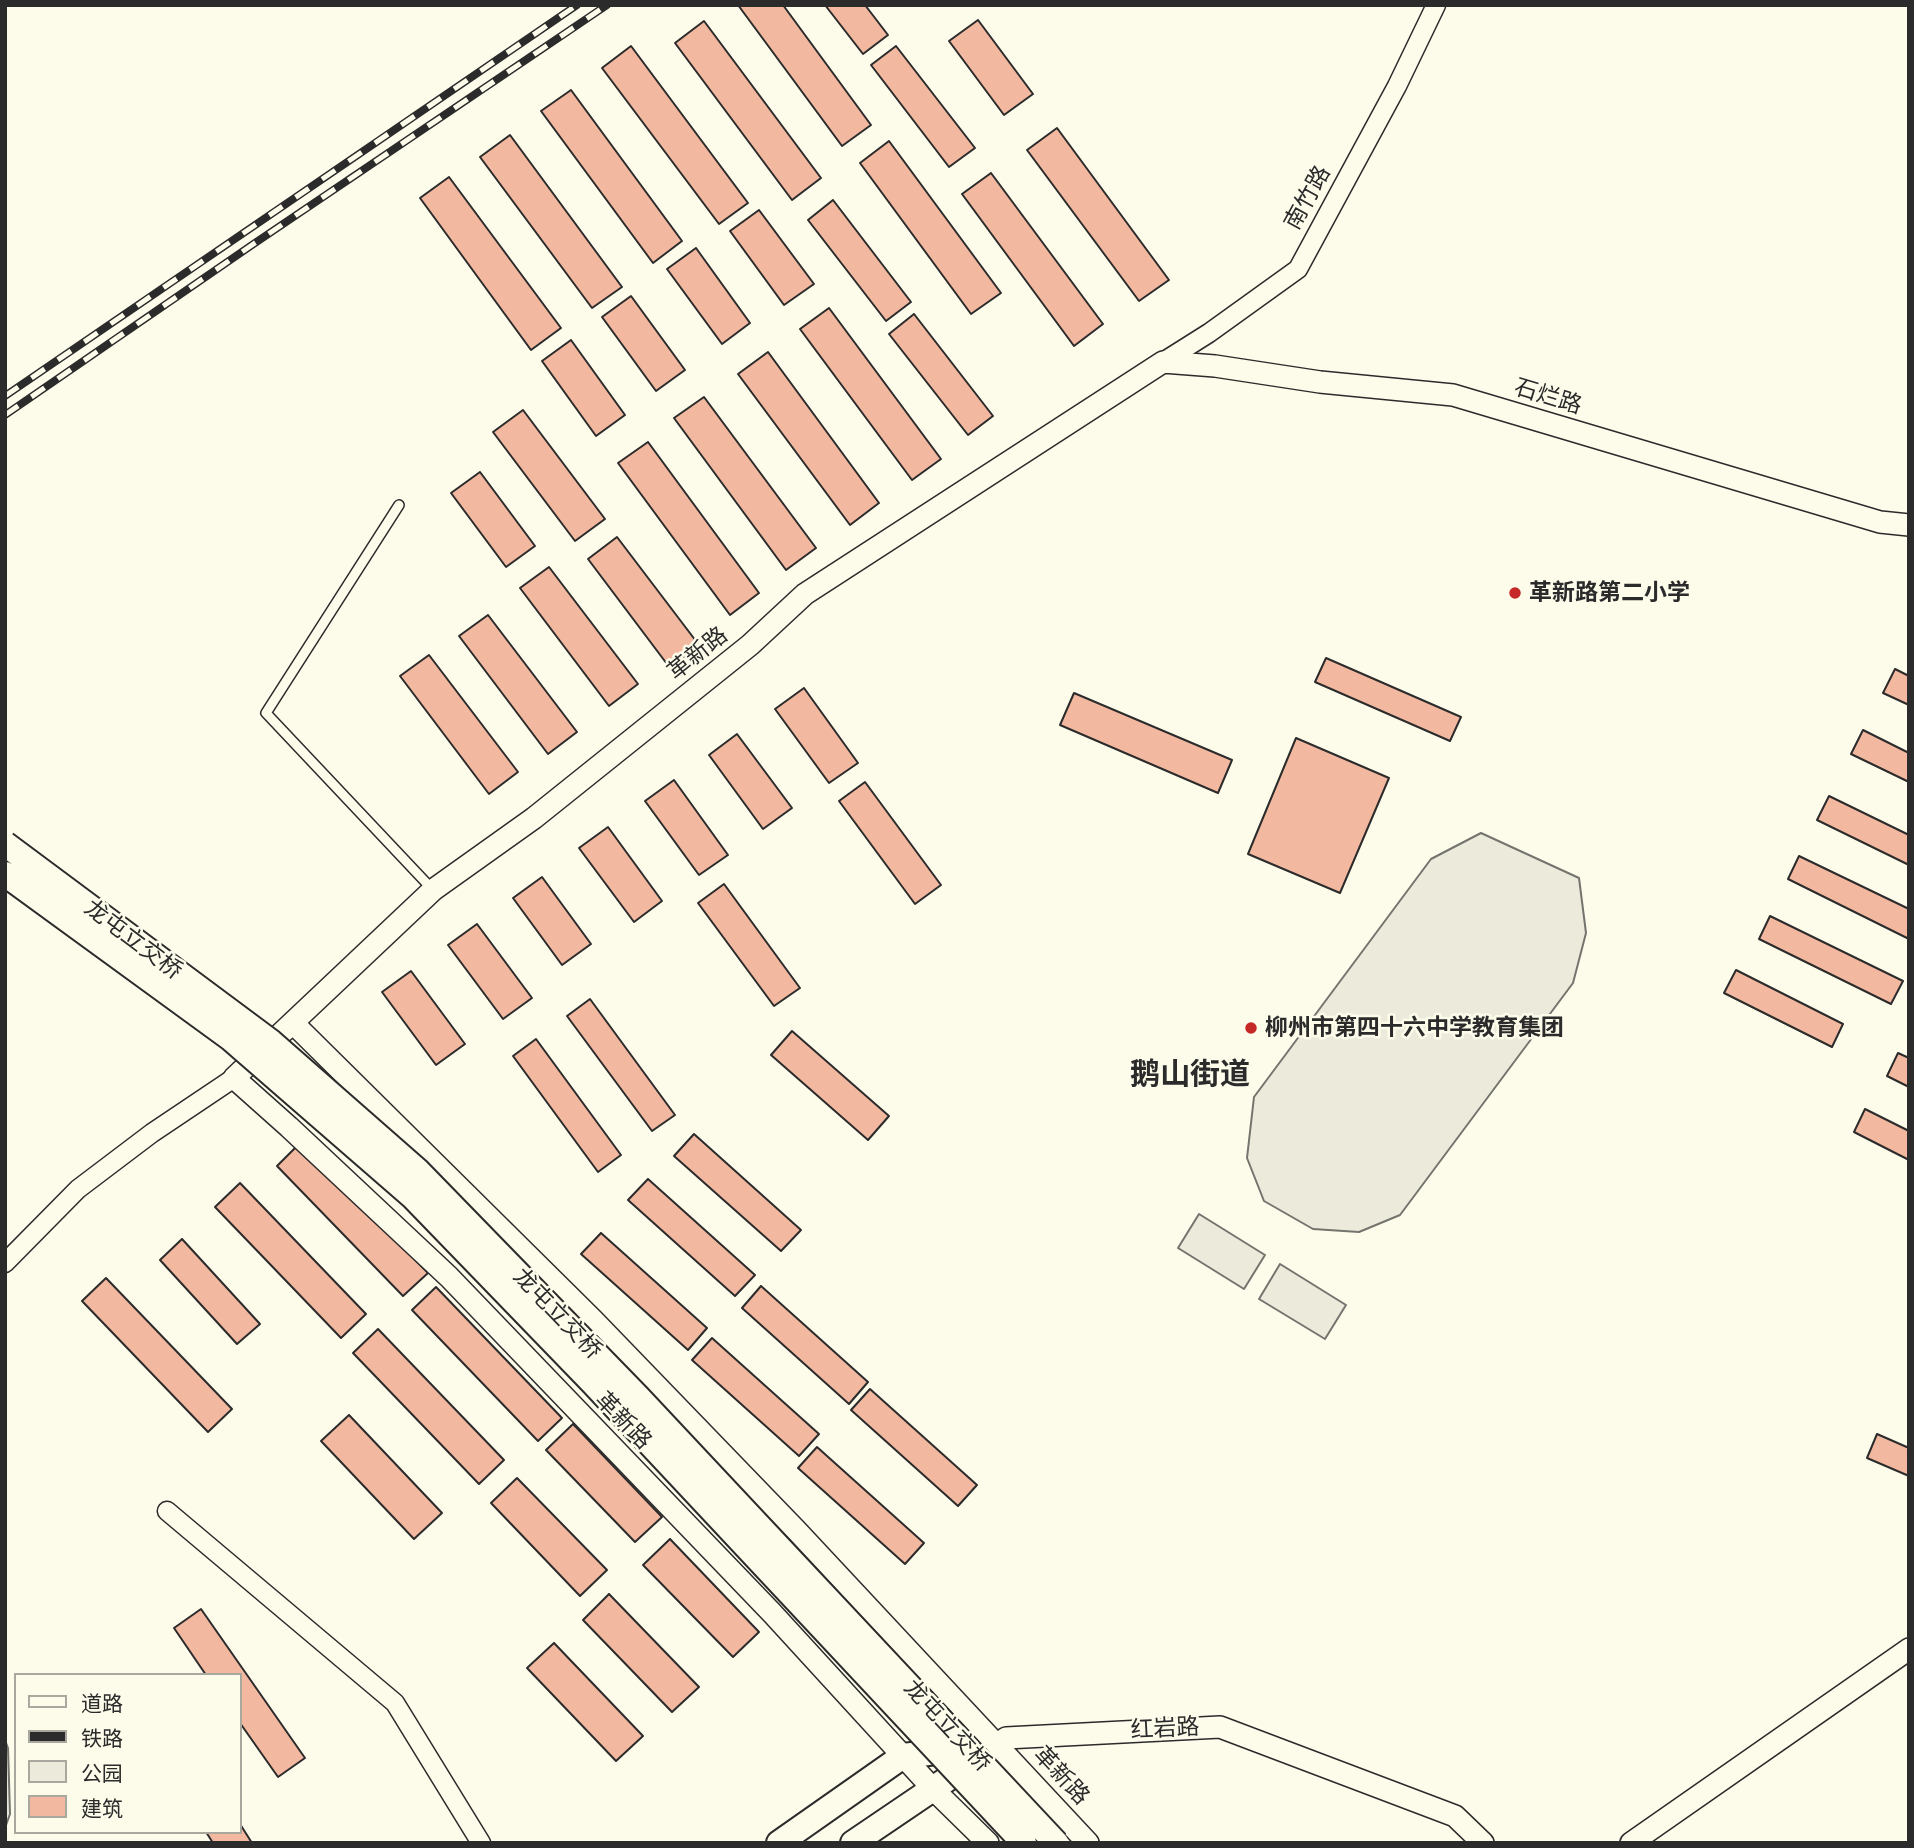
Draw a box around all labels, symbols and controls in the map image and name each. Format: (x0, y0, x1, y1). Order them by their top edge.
street label: 南竹路 (1279, 161, 1337, 235)
street label: 石烂路 (1511, 374, 1585, 420)
place label: 革新路第二小学 (1529, 579, 1690, 607)
marker: 革新路第二小学 (1507, 585, 1523, 601)
street label: 革新路 (663, 622, 733, 686)
street label: 龙屯立交桥 (79, 894, 187, 986)
place label: 柳州市第四十六中学教育集团 (1265, 1014, 1564, 1042)
marker: 柳州市第四十六中学教育集团 (1243, 1020, 1259, 1036)
district label: 鹅山街道 (1130, 1057, 1250, 1093)
street label: 龙屯立交桥 (507, 1263, 607, 1365)
street label: 革新路 (589, 1387, 657, 1455)
legend (14, 1673, 242, 1834)
street label: 龙屯立交桥 (898, 1675, 996, 1777)
text: 道路 (81, 1691, 123, 1716)
street label: 红岩路 (1130, 1713, 1200, 1745)
text: 铁路 (81, 1726, 123, 1751)
street label: 革新路 (1027, 1741, 1095, 1811)
text: 公园 (81, 1761, 123, 1786)
text: 建筑 (81, 1796, 123, 1821)

